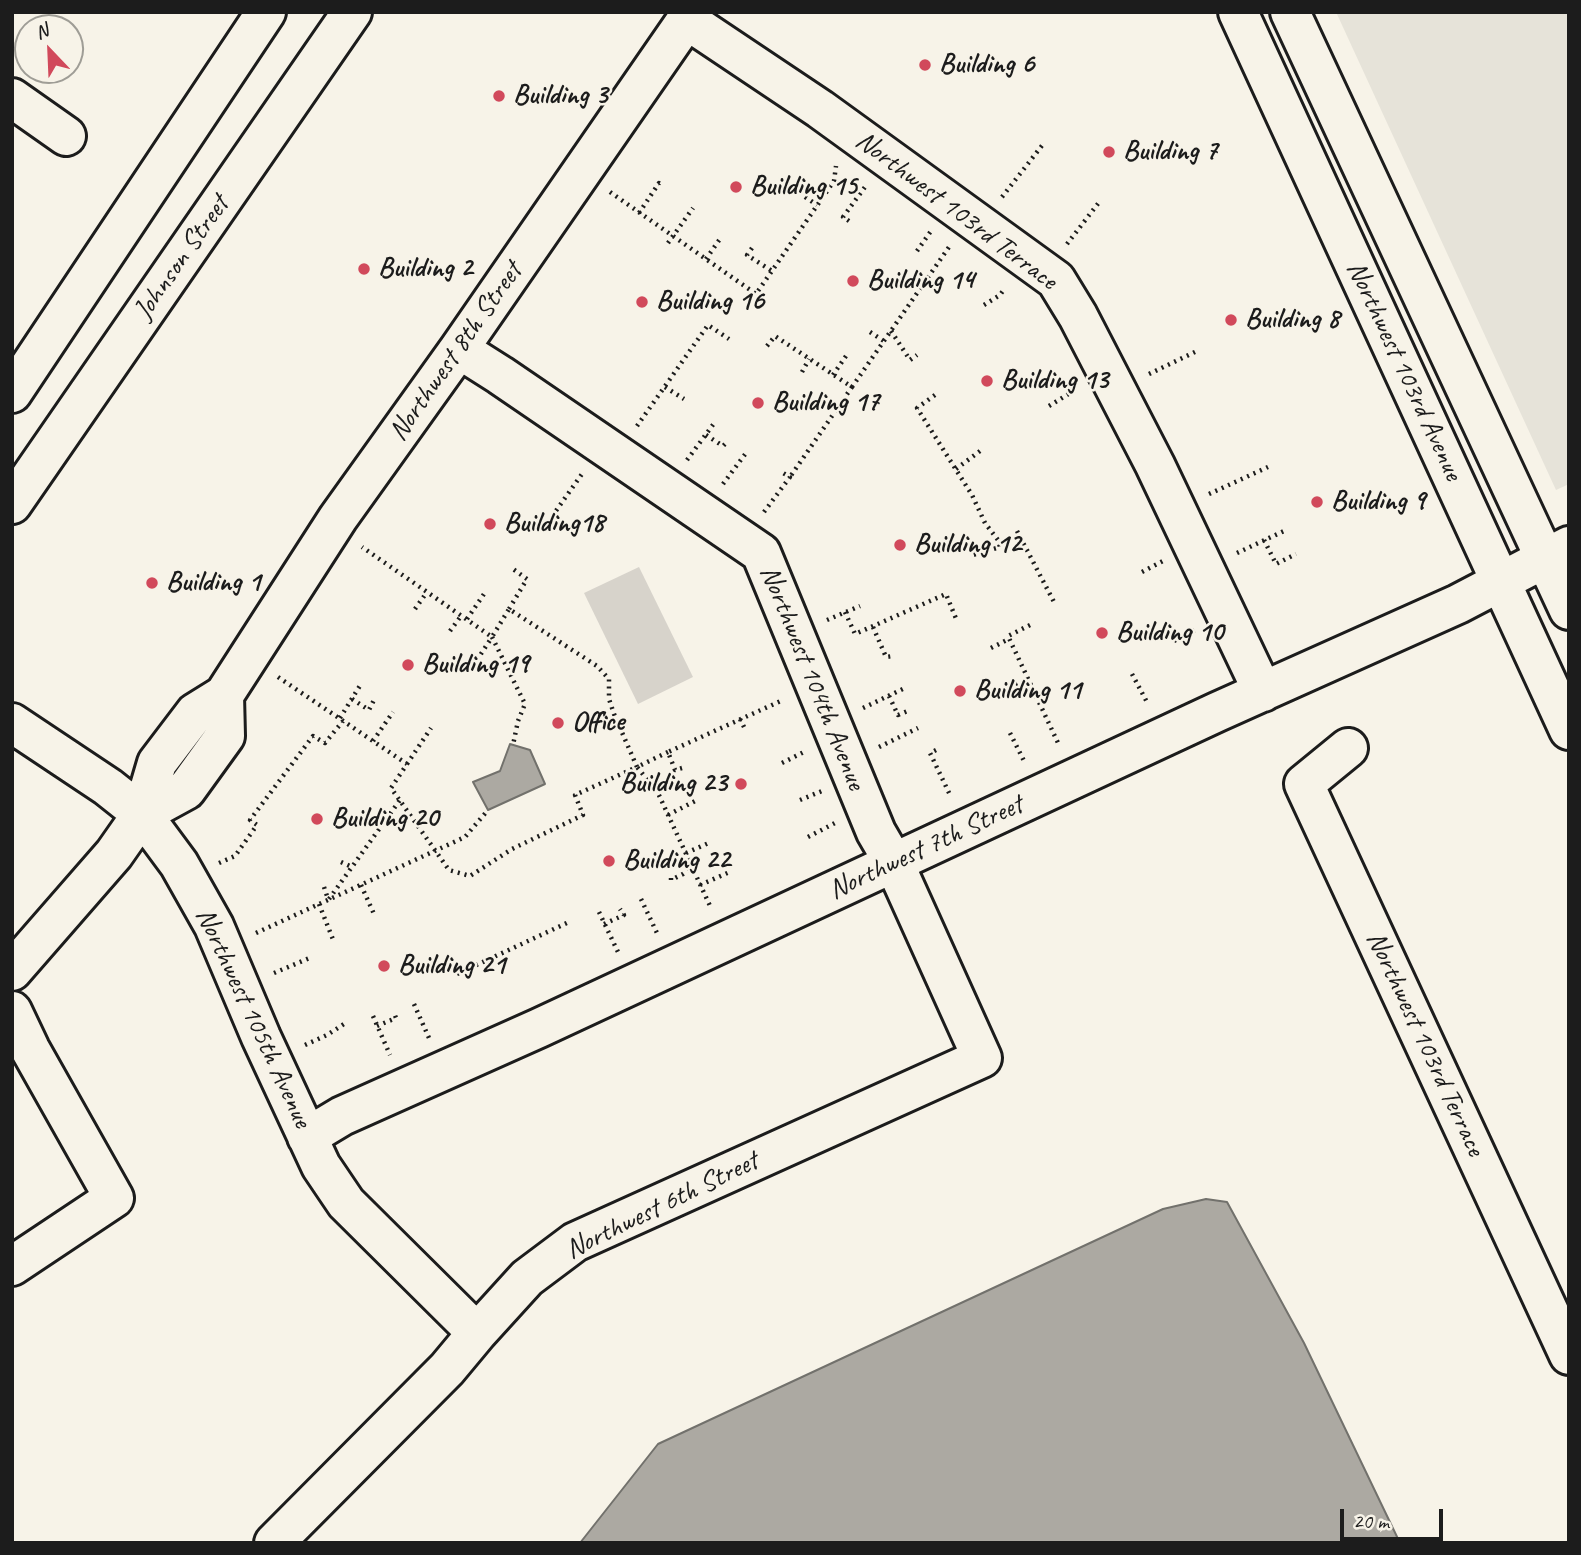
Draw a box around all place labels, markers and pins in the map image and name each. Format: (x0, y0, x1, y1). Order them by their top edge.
place label: Building 6 (939, 48, 1034, 82)
marker: Building 6 (917, 57, 933, 73)
place label: Building 3 (513, 79, 608, 113)
marker: Building 3 (491, 88, 507, 104)
place label: Building 7 (1123, 135, 1218, 169)
marker: Building 7 (1101, 144, 1117, 160)
place label: Building 15 (750, 170, 857, 204)
marker: Building 15 (728, 179, 744, 195)
place label: Building 2 (378, 252, 473, 286)
marker: Building 2 (356, 261, 372, 277)
place label: Building 14 (867, 264, 974, 298)
marker: Building 14 (845, 273, 861, 289)
place label: Building 16 (656, 285, 764, 319)
marker: Building 16 (634, 294, 650, 310)
place label: Building 8 (1245, 303, 1340, 337)
marker: Building 8 (1223, 312, 1239, 328)
place label: Building 13 (1001, 364, 1108, 398)
marker: Building 13 (979, 373, 995, 389)
place label: Building 17 (772, 386, 879, 420)
marker: Building 17 (750, 395, 766, 411)
place label: Building 9 (1331, 485, 1425, 519)
marker: Building 9 (1309, 494, 1325, 510)
place label: Building18 (504, 507, 604, 541)
marker: Building18 (482, 516, 498, 532)
place label: Building 12 (914, 528, 1021, 562)
marker: Building 12 (892, 537, 908, 553)
place label: Building 1 (166, 566, 261, 600)
marker: Building 1 (144, 575, 160, 591)
place label: Building 10 (1116, 616, 1223, 650)
marker: Building 10 (1094, 625, 1110, 641)
place label: Building 19 (422, 648, 529, 682)
marker: Building 19 (400, 657, 416, 673)
place label: Building 11 (974, 674, 1081, 708)
marker: Building 11 (952, 683, 968, 699)
place label: Office (572, 706, 624, 740)
marker: Office (550, 715, 566, 731)
place label: Building 23 (620, 767, 727, 801)
marker: Building 23 (733, 776, 749, 792)
place label: Building 20 (331, 802, 438, 836)
marker: Building 20 (309, 811, 325, 827)
place label: Building 22 (623, 844, 730, 878)
marker: Building 22 (601, 853, 617, 869)
place label: Building 21 (398, 949, 505, 983)
marker: Building 21 (376, 958, 392, 974)

